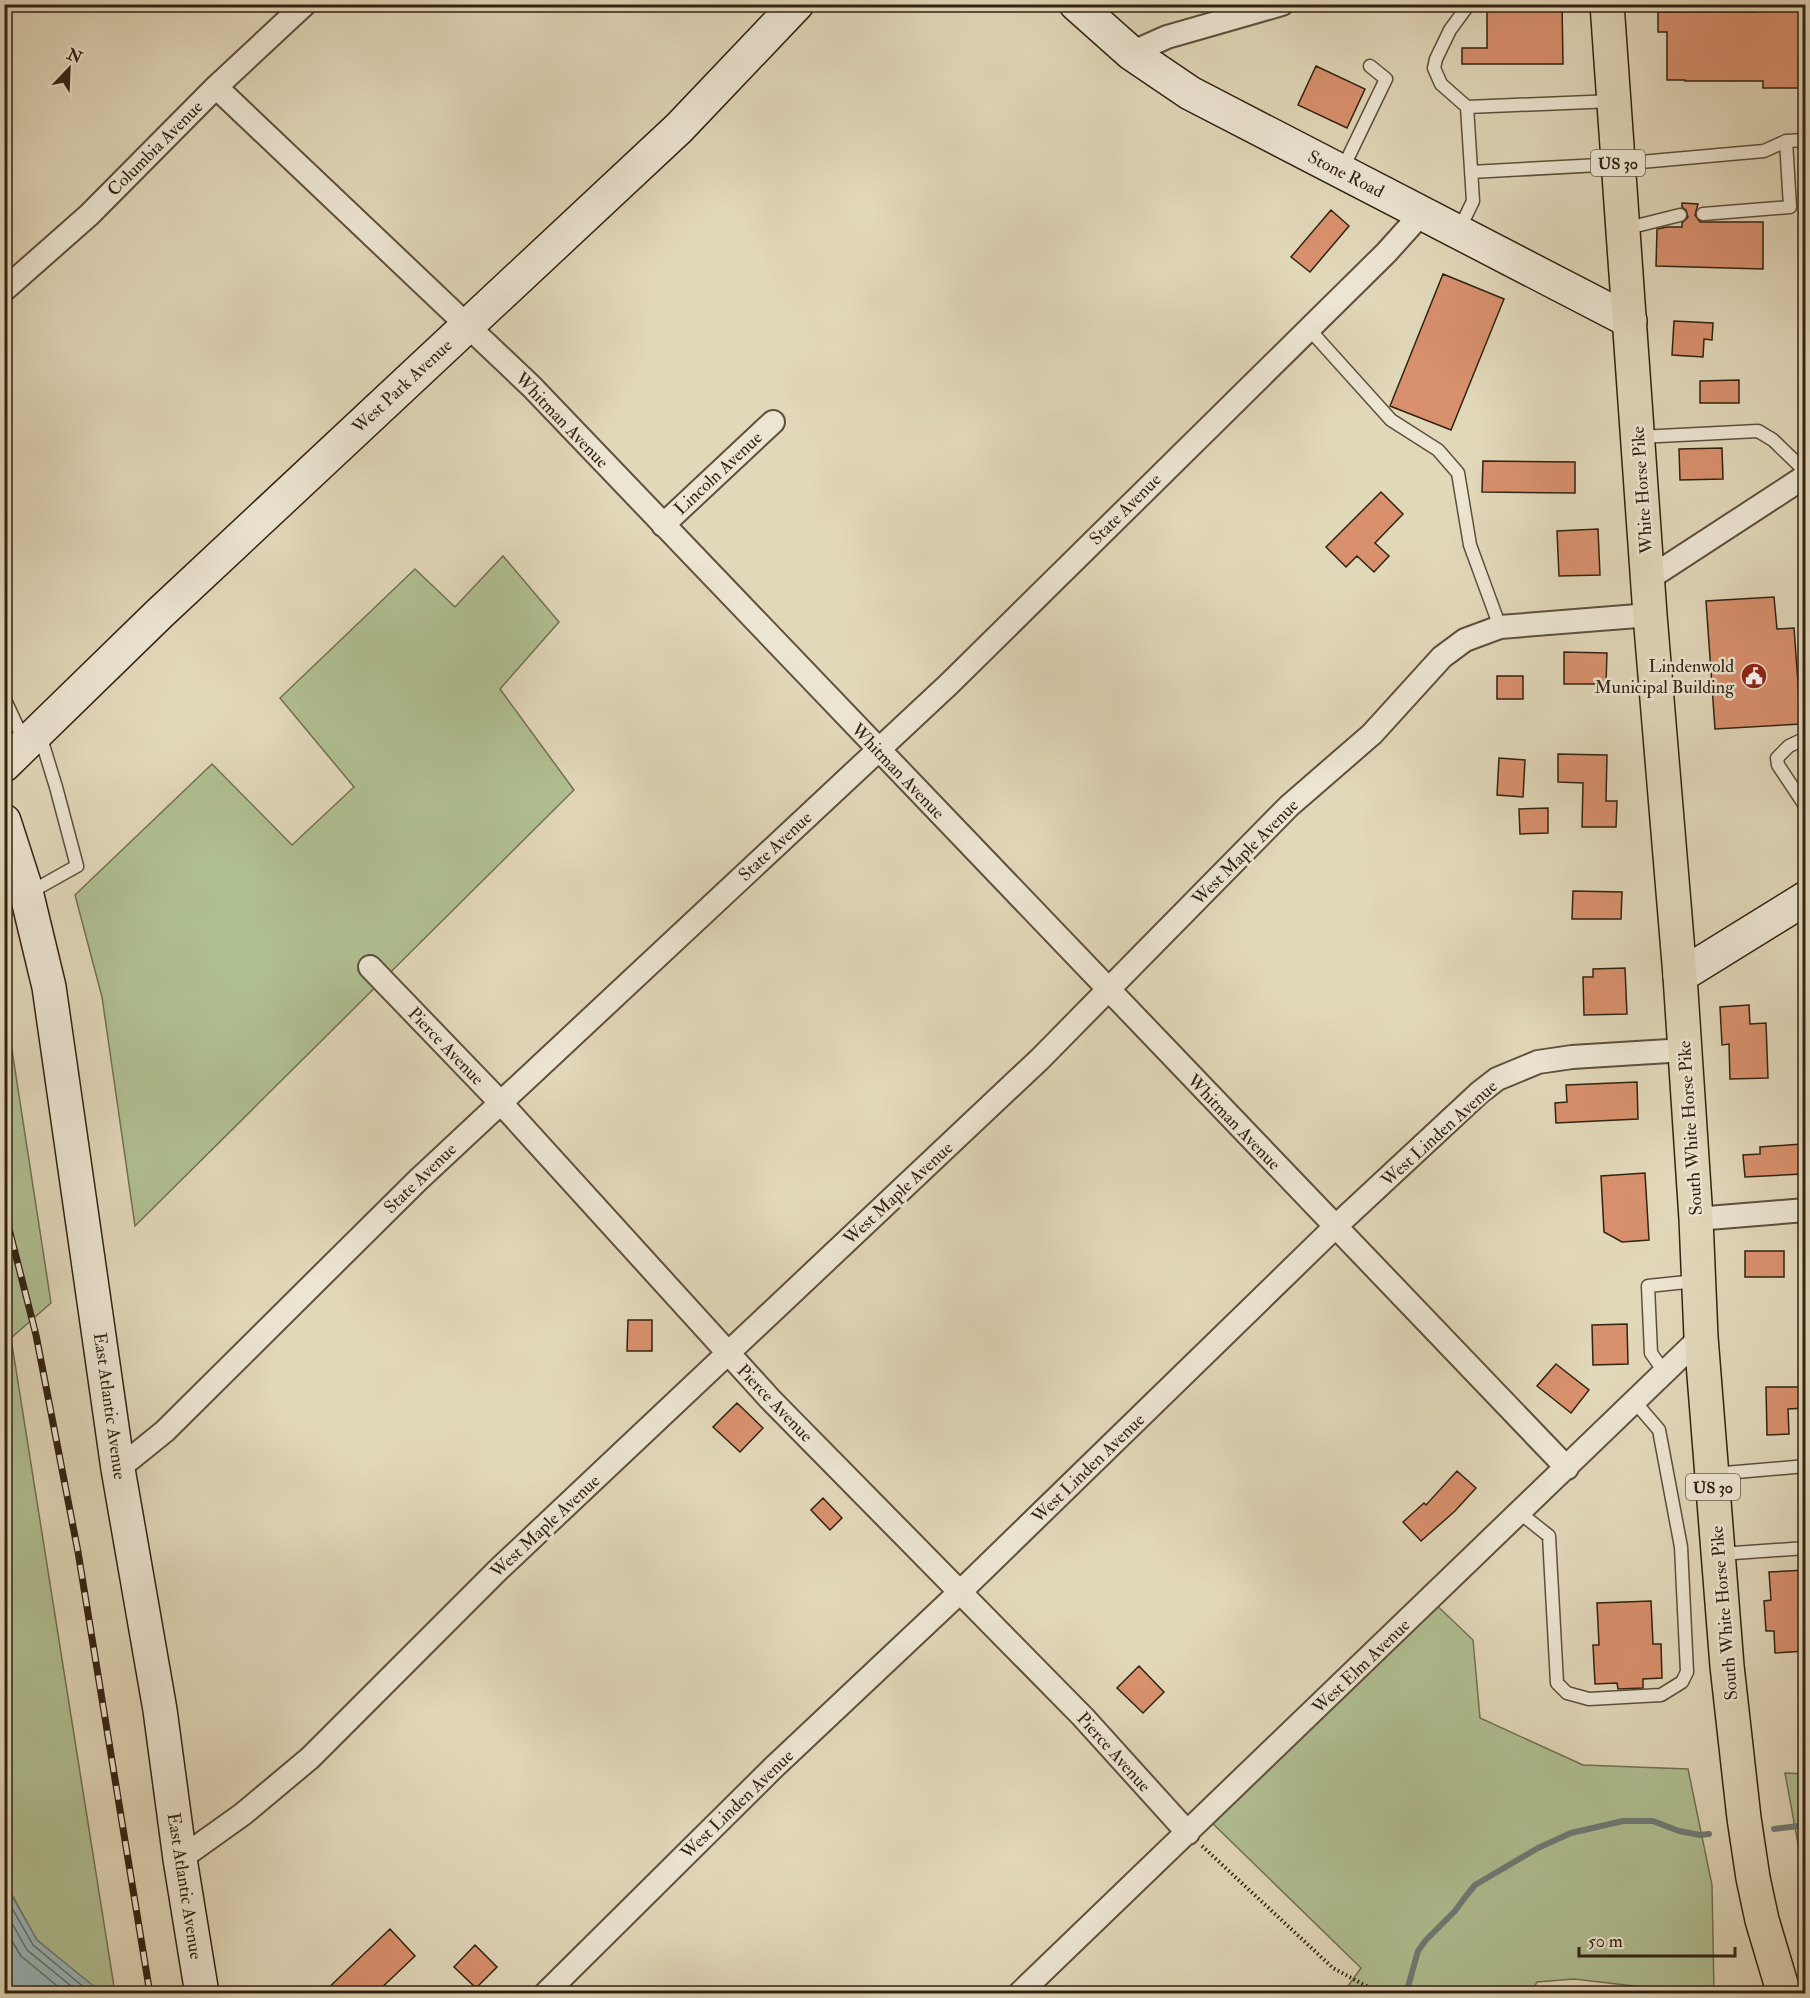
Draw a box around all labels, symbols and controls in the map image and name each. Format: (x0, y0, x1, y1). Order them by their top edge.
north arrow (39, 39, 99, 99)
text: N (63, 44, 86, 68)
street label: Columbia Avenue (103, 95, 208, 201)
street label: Stone Road (1304, 145, 1388, 204)
road number: US 30 (1591, 150, 1645, 176)
street label: West Park Avenue (347, 334, 458, 439)
street label: Whitman Avenue (509, 367, 614, 474)
street label: White Horse Pike (1627, 425, 1659, 556)
street label: Lincoln Avenue (669, 426, 768, 520)
street label: State Avenue (1085, 468, 1167, 550)
place label: Lindenwold Municipal Building (1594, 655, 1735, 699)
public building icon: Lindenwold Municipal Building (1739, 661, 1769, 691)
street label: Whitman Avenue (845, 718, 950, 825)
street label: West Maple Avenue (1186, 794, 1304, 911)
street label: State Avenue (734, 806, 817, 886)
street label: Pierce Avenue (403, 1002, 489, 1091)
street label: South White Horse Pike (1673, 1039, 1708, 1216)
street label: Whitman Avenue (1181, 1069, 1286, 1176)
street label: West Linden Avenue (1376, 1075, 1503, 1192)
street label: West Maple Avenue (838, 1136, 958, 1251)
street label: State Avenue (379, 1138, 462, 1219)
street label: East Atlantic Avenue (88, 1331, 131, 1482)
street label: Pierce Avenue (732, 1359, 818, 1448)
street label: West Linden Avenue (1026, 1408, 1150, 1529)
street label: West Maple Avenue (485, 1469, 605, 1584)
road number: US 30 (1686, 1474, 1740, 1500)
street label: South White Horse Pike (1705, 1524, 1744, 1701)
street label: West Elm Avenue (1307, 1613, 1416, 1720)
street label: Pierce Avenue (1072, 1707, 1156, 1798)
street label: West Linden Avenue (675, 1744, 799, 1865)
street label: East Atlantic Avenue (162, 1811, 208, 1962)
scale bar (1579, 1920, 1735, 1958)
text: 50 m (1588, 1930, 1623, 1953)

